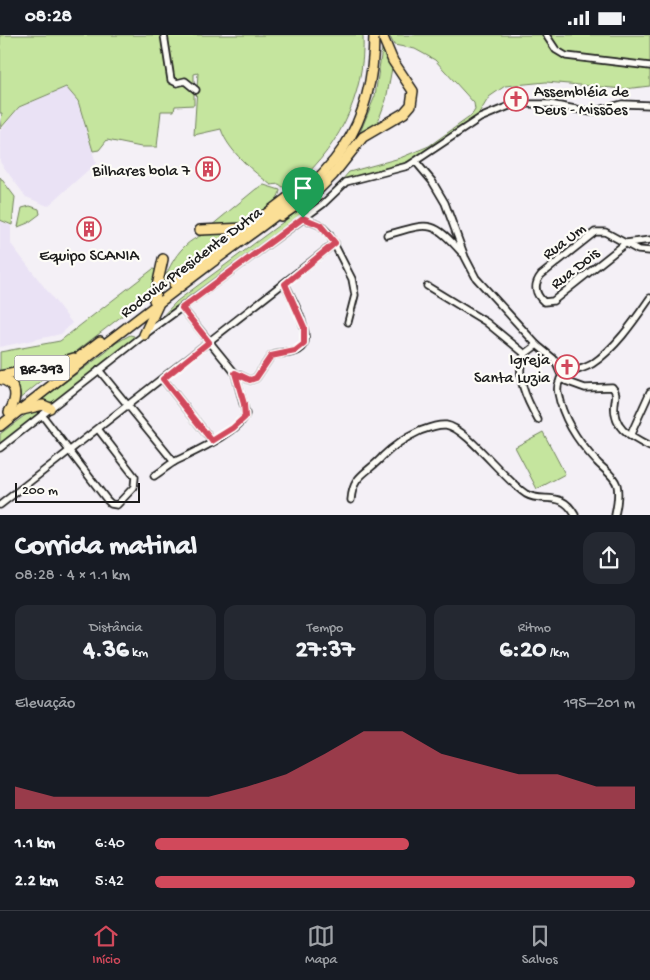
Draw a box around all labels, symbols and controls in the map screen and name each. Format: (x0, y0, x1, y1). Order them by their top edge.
text: 08:28 (25, 6, 72, 29)
place label: Assembléia de Deus - Missões (533, 84, 630, 121)
church icon: Assembléia de Deus - Missões (503, 86, 529, 112)
building icon: Bilhares bola 7 (195, 156, 221, 182)
place label: Bilhares bola 7 (91, 163, 191, 182)
pin (282, 167, 324, 218)
icon: arrive (289, 174, 317, 202)
street label: Rodovia Presidente Dutra (118, 204, 268, 323)
building icon: Equipo SCANIA (76, 216, 102, 242)
street label: Rua Um (540, 220, 591, 265)
street label: Rua Dois (548, 244, 605, 295)
place label: Equipo SCANIA (39, 248, 140, 267)
place label: Igreja Santa Luzia (474, 352, 551, 389)
church icon: Igreja Santa Luzia (554, 354, 580, 380)
road number: BR-393 (15, 355, 70, 381)
scale bar (15, 480, 140, 503)
text: 200 m (22, 483, 58, 500)
text: Corrida matinal (15, 531, 197, 564)
button: share (583, 532, 635, 584)
text: 08:28 · 4 × 1.1 km (15, 567, 130, 586)
text: Distância (89, 620, 142, 637)
text: Tempo (307, 620, 343, 637)
text: Ritmo (518, 620, 551, 637)
text: 4.36 (83, 637, 129, 666)
text: 27:37 (295, 637, 355, 666)
text: 6:20 (499, 637, 546, 666)
text: km (129, 645, 148, 662)
text: /km (546, 645, 569, 662)
text: Elevação (15, 695, 75, 714)
text: 195–201 m (564, 695, 635, 714)
text: 1.1 km (15, 835, 55, 854)
text: 6:40 (95, 835, 125, 854)
text: 2.2 km (15, 873, 58, 892)
text: 5:42 (95, 873, 124, 892)
tab: Início (92, 922, 120, 969)
tab: Mapa (305, 922, 337, 969)
tab: Salvos (522, 922, 558, 969)

